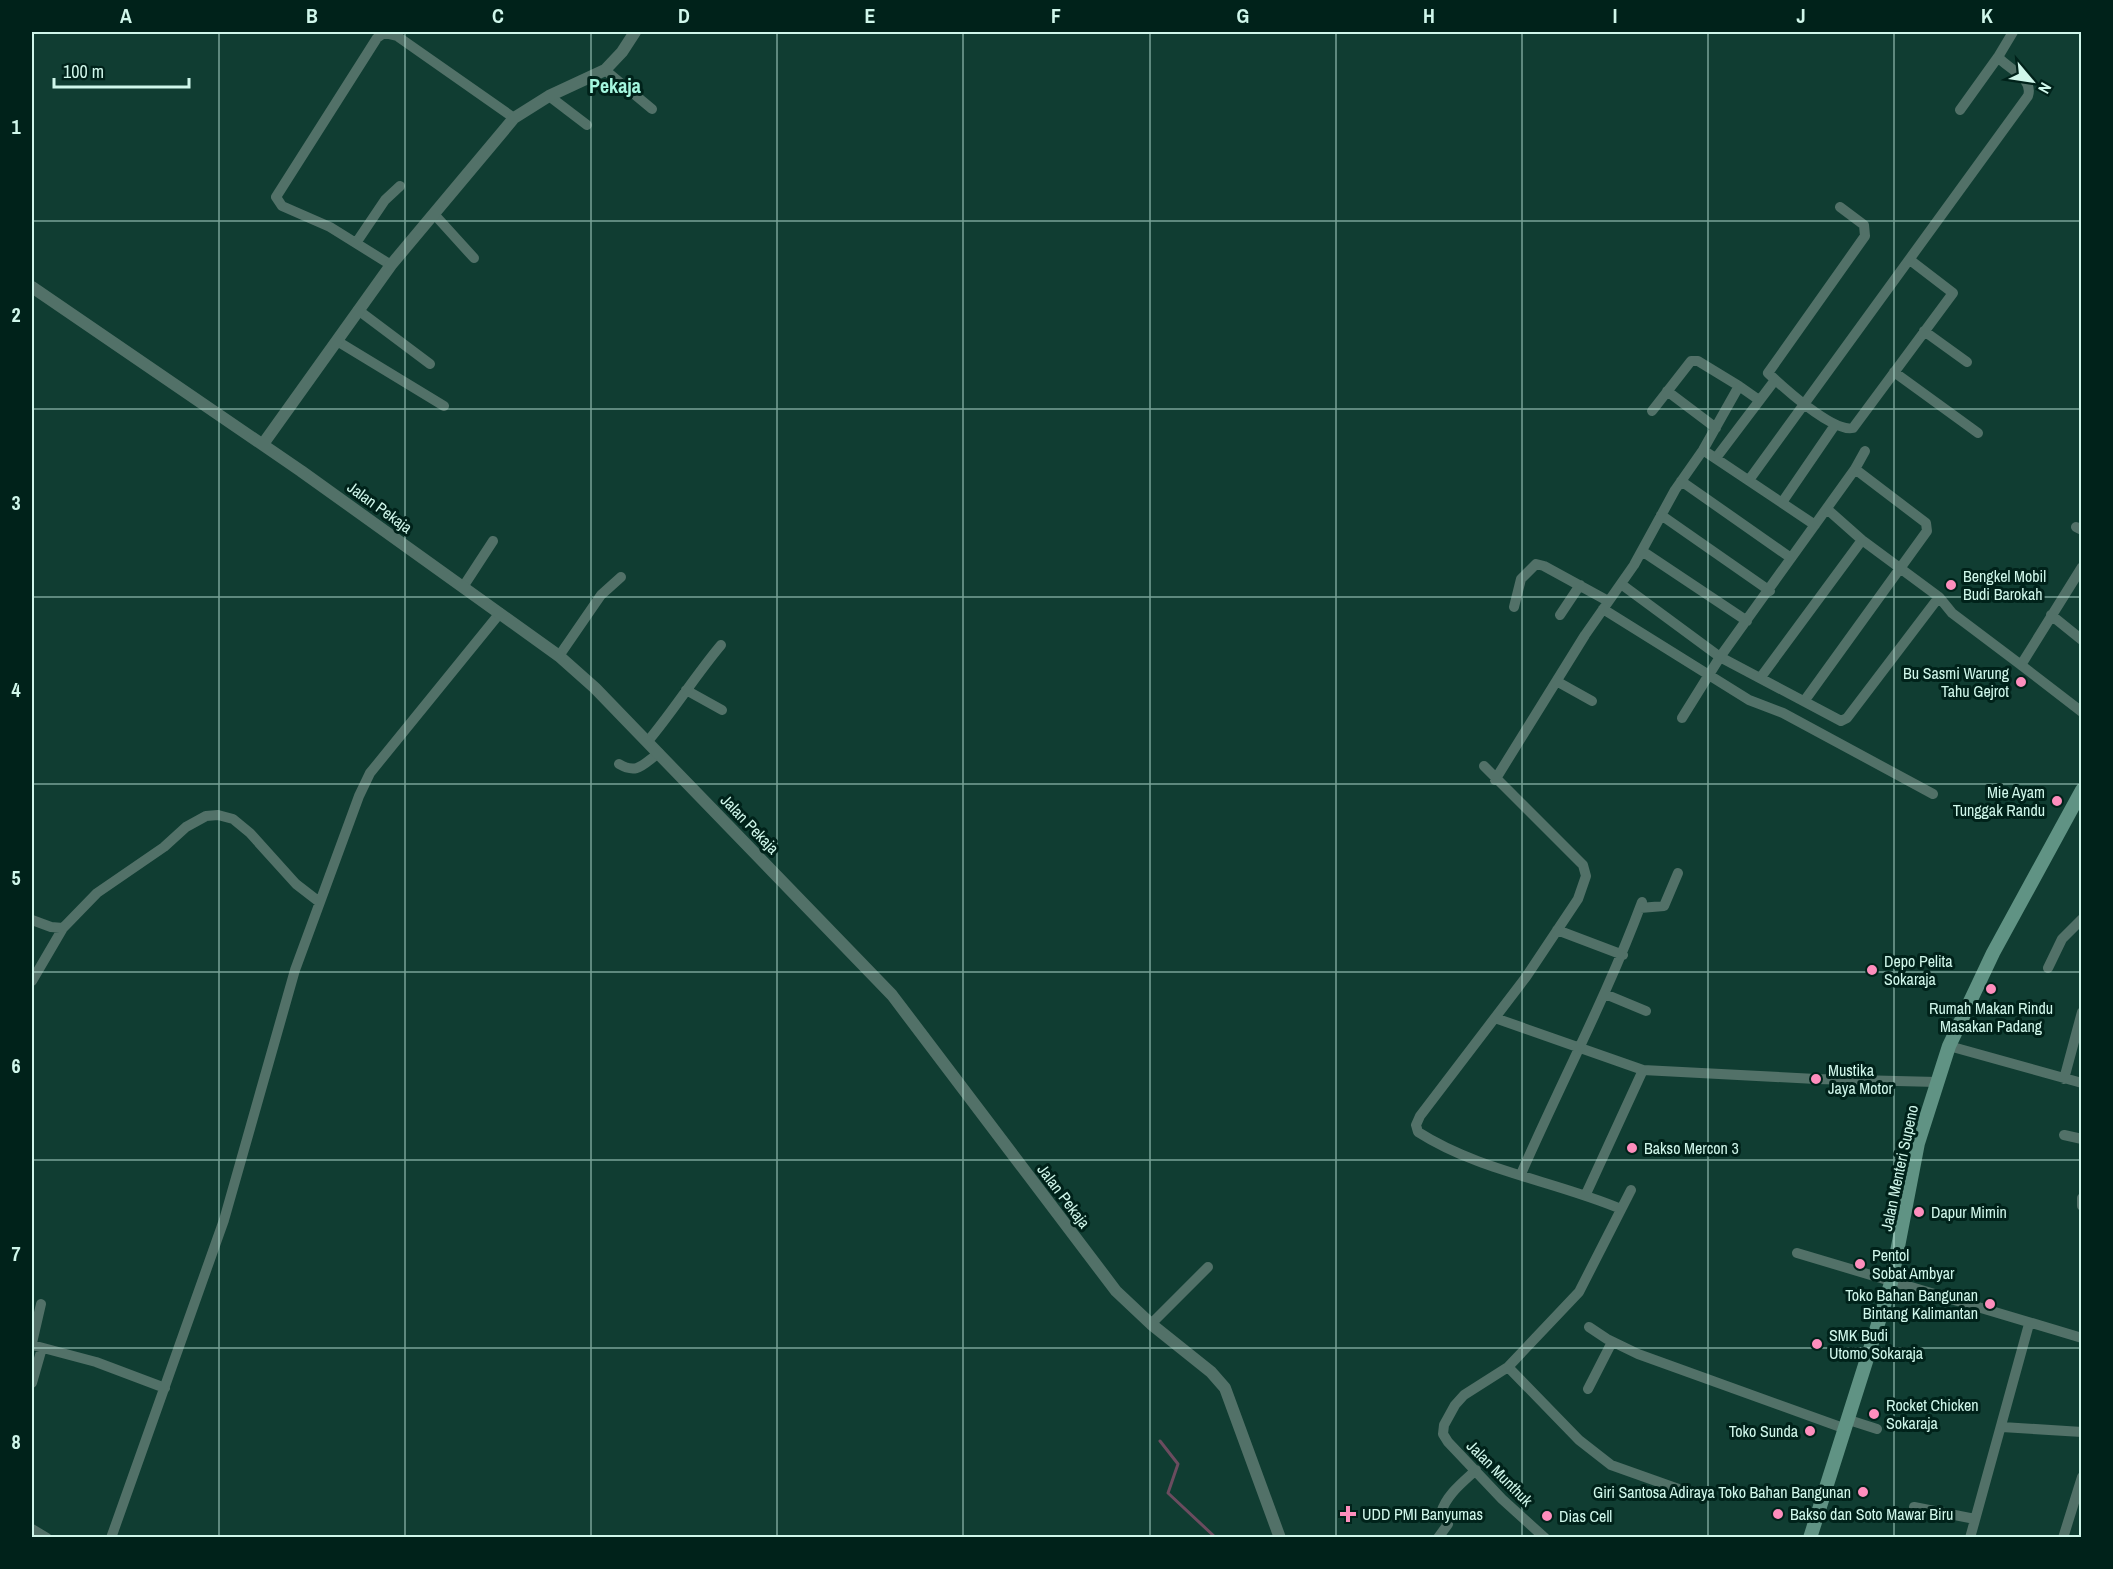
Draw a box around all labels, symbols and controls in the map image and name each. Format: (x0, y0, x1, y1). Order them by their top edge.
text: A (120, 2, 132, 29)
text: B (306, 2, 318, 29)
text: C (492, 2, 504, 29)
text: D (678, 2, 690, 29)
text: E (865, 2, 876, 29)
text: F (1051, 2, 1061, 29)
text: G (1237, 2, 1249, 29)
text: H (1423, 2, 1435, 29)
text: I (1613, 2, 1617, 29)
text: J (1796, 2, 1806, 29)
text: K (1981, 2, 1993, 29)
scale bar (54, 51, 189, 89)
north arrow (2002, 51, 2062, 111)
text: 100 m (63, 59, 104, 84)
district label: Pekaja (589, 72, 641, 99)
text: N (2033, 79, 2057, 98)
text: 1 (11, 113, 21, 140)
text: 2 (11, 301, 21, 328)
street label: Jalan Pekaja (343, 476, 417, 538)
text: 3 (11, 489, 21, 516)
place label: Bengkel Mobil Budi Barokah (1963, 565, 2046, 605)
marker: Bengkel Mobil Budi Barokah (1944, 578, 1958, 592)
place label: Bu Sasmi Warung Tahu Gejrot (1903, 662, 2010, 702)
marker: Bu Sasmi Warung Tahu Gejrot (2014, 675, 2028, 689)
text: 4 (11, 676, 21, 703)
place label: Mie Ayam Tunggak Randu (1953, 781, 2045, 821)
street label: Jalan Pekaja (716, 789, 784, 859)
marker: Mie Ayam Tunggak Randu (2050, 794, 2064, 808)
text: 5 (11, 864, 21, 891)
place label: Depo Pelita Sokaraja (1884, 950, 1953, 990)
marker: Depo Pelita Sokaraja (1865, 963, 1879, 977)
marker: Rumah Makan Rindu Masakan Padang (1984, 982, 1998, 996)
place label: Rumah Makan Rindu Masakan Padang (1929, 997, 2053, 1037)
text: 6 (11, 1052, 21, 1079)
place label: Mustika Jaya Motor (1828, 1059, 1894, 1099)
marker: Mustika Jaya Motor (1809, 1072, 1823, 1086)
street label: Jalan Menteri Supeno (1875, 1103, 1923, 1233)
place label: Bakso Mercon 3 (1644, 1137, 1739, 1159)
marker: Bakso Mercon 3 (1625, 1141, 1639, 1155)
street label: Jalan Pekaja (1033, 1159, 1096, 1233)
place label: Dapur Mimin (1931, 1201, 2007, 1223)
marker: Dapur Mimin (1912, 1205, 1926, 1219)
text: 7 (11, 1240, 21, 1267)
place label: Pentol Sobat Ambyar (1872, 1244, 1955, 1284)
marker: Pentol Sobat Ambyar (1853, 1257, 1867, 1271)
place label: Toko Bahan Bangunan Bintang Kalimantan (1845, 1284, 1978, 1324)
marker: Toko Bahan Bangunan Bintang Kalimantan (1983, 1297, 1997, 1311)
place label: SMK Budi Utomo Sokaraja (1829, 1324, 1924, 1364)
marker: SMK Budi Utomo Sokaraja (1810, 1337, 1824, 1351)
place label: Rocket Chicken Sokaraja (1886, 1394, 1979, 1434)
marker: Rocket Chicken Sokaraja (1867, 1407, 1881, 1421)
place label: Toko Sunda (1729, 1420, 1799, 1442)
marker: Toko Sunda (1803, 1424, 1817, 1438)
text: 8 (11, 1428, 21, 1455)
street label: Jalan Munthuk (1462, 1435, 1538, 1511)
place label: Giri Santosa Adiraya Toko Bahan Bangunan (1593, 1481, 1851, 1503)
marker: Giri Santosa Adiraya Toko Bahan Bangunan (1856, 1485, 1870, 1499)
place label: UDD PMI Banyumas (1362, 1503, 1483, 1525)
place label: Bakso dan Soto Mawar Biru (1790, 1503, 1953, 1525)
marker: UDD PMI Banyumas (1339, 1505, 1357, 1523)
place label: Dias Cell (1559, 1505, 1612, 1527)
marker: Bakso dan Soto Mawar Biru (1771, 1507, 1785, 1521)
marker: Dias Cell (1540, 1509, 1554, 1523)

